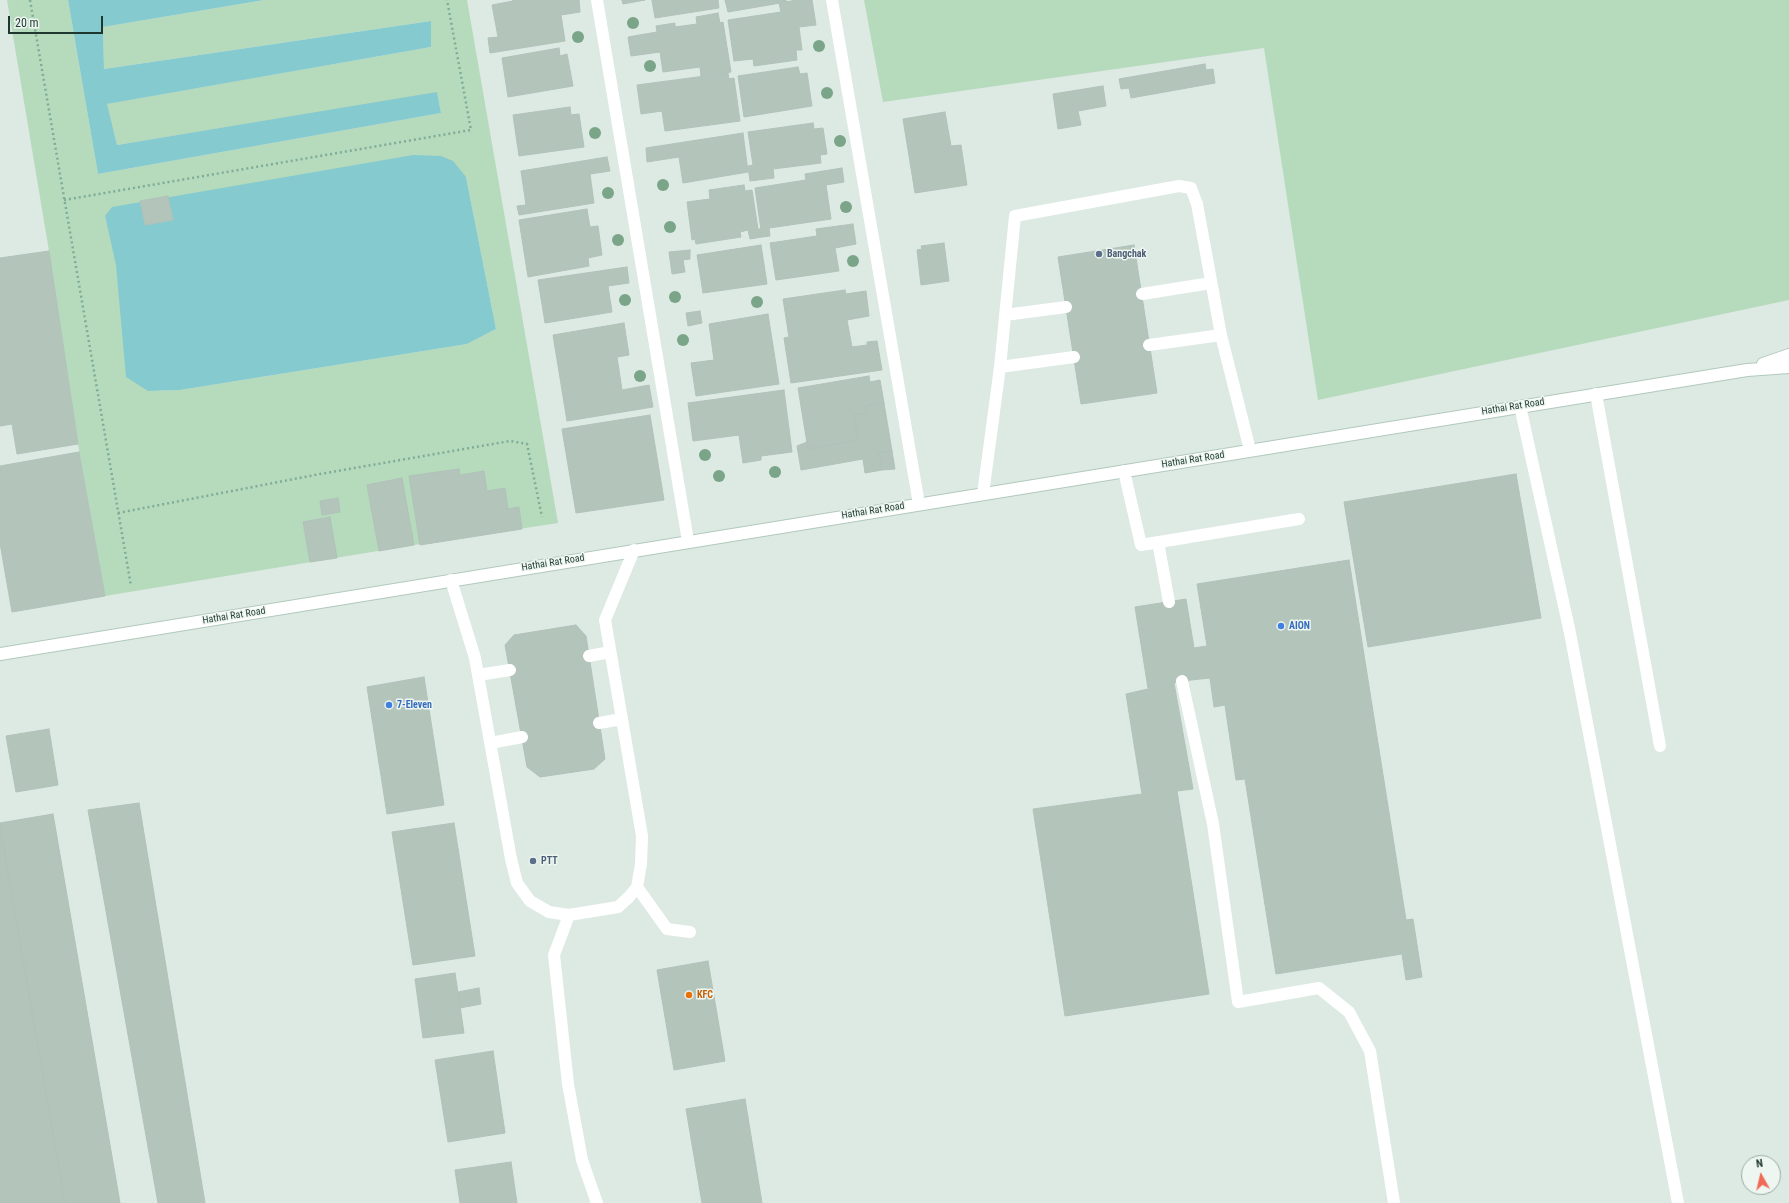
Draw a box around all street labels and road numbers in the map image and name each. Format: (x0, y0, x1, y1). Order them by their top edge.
street label: Hathai Rat Road (1481, 396, 1545, 418)
street label: Hathai Rat Road (1161, 449, 1225, 471)
street label: Hathai Rat Road (841, 500, 905, 522)
street label: Hathai Rat Road (521, 552, 585, 574)
street label: Hathai Rat Road (202, 605, 266, 627)

